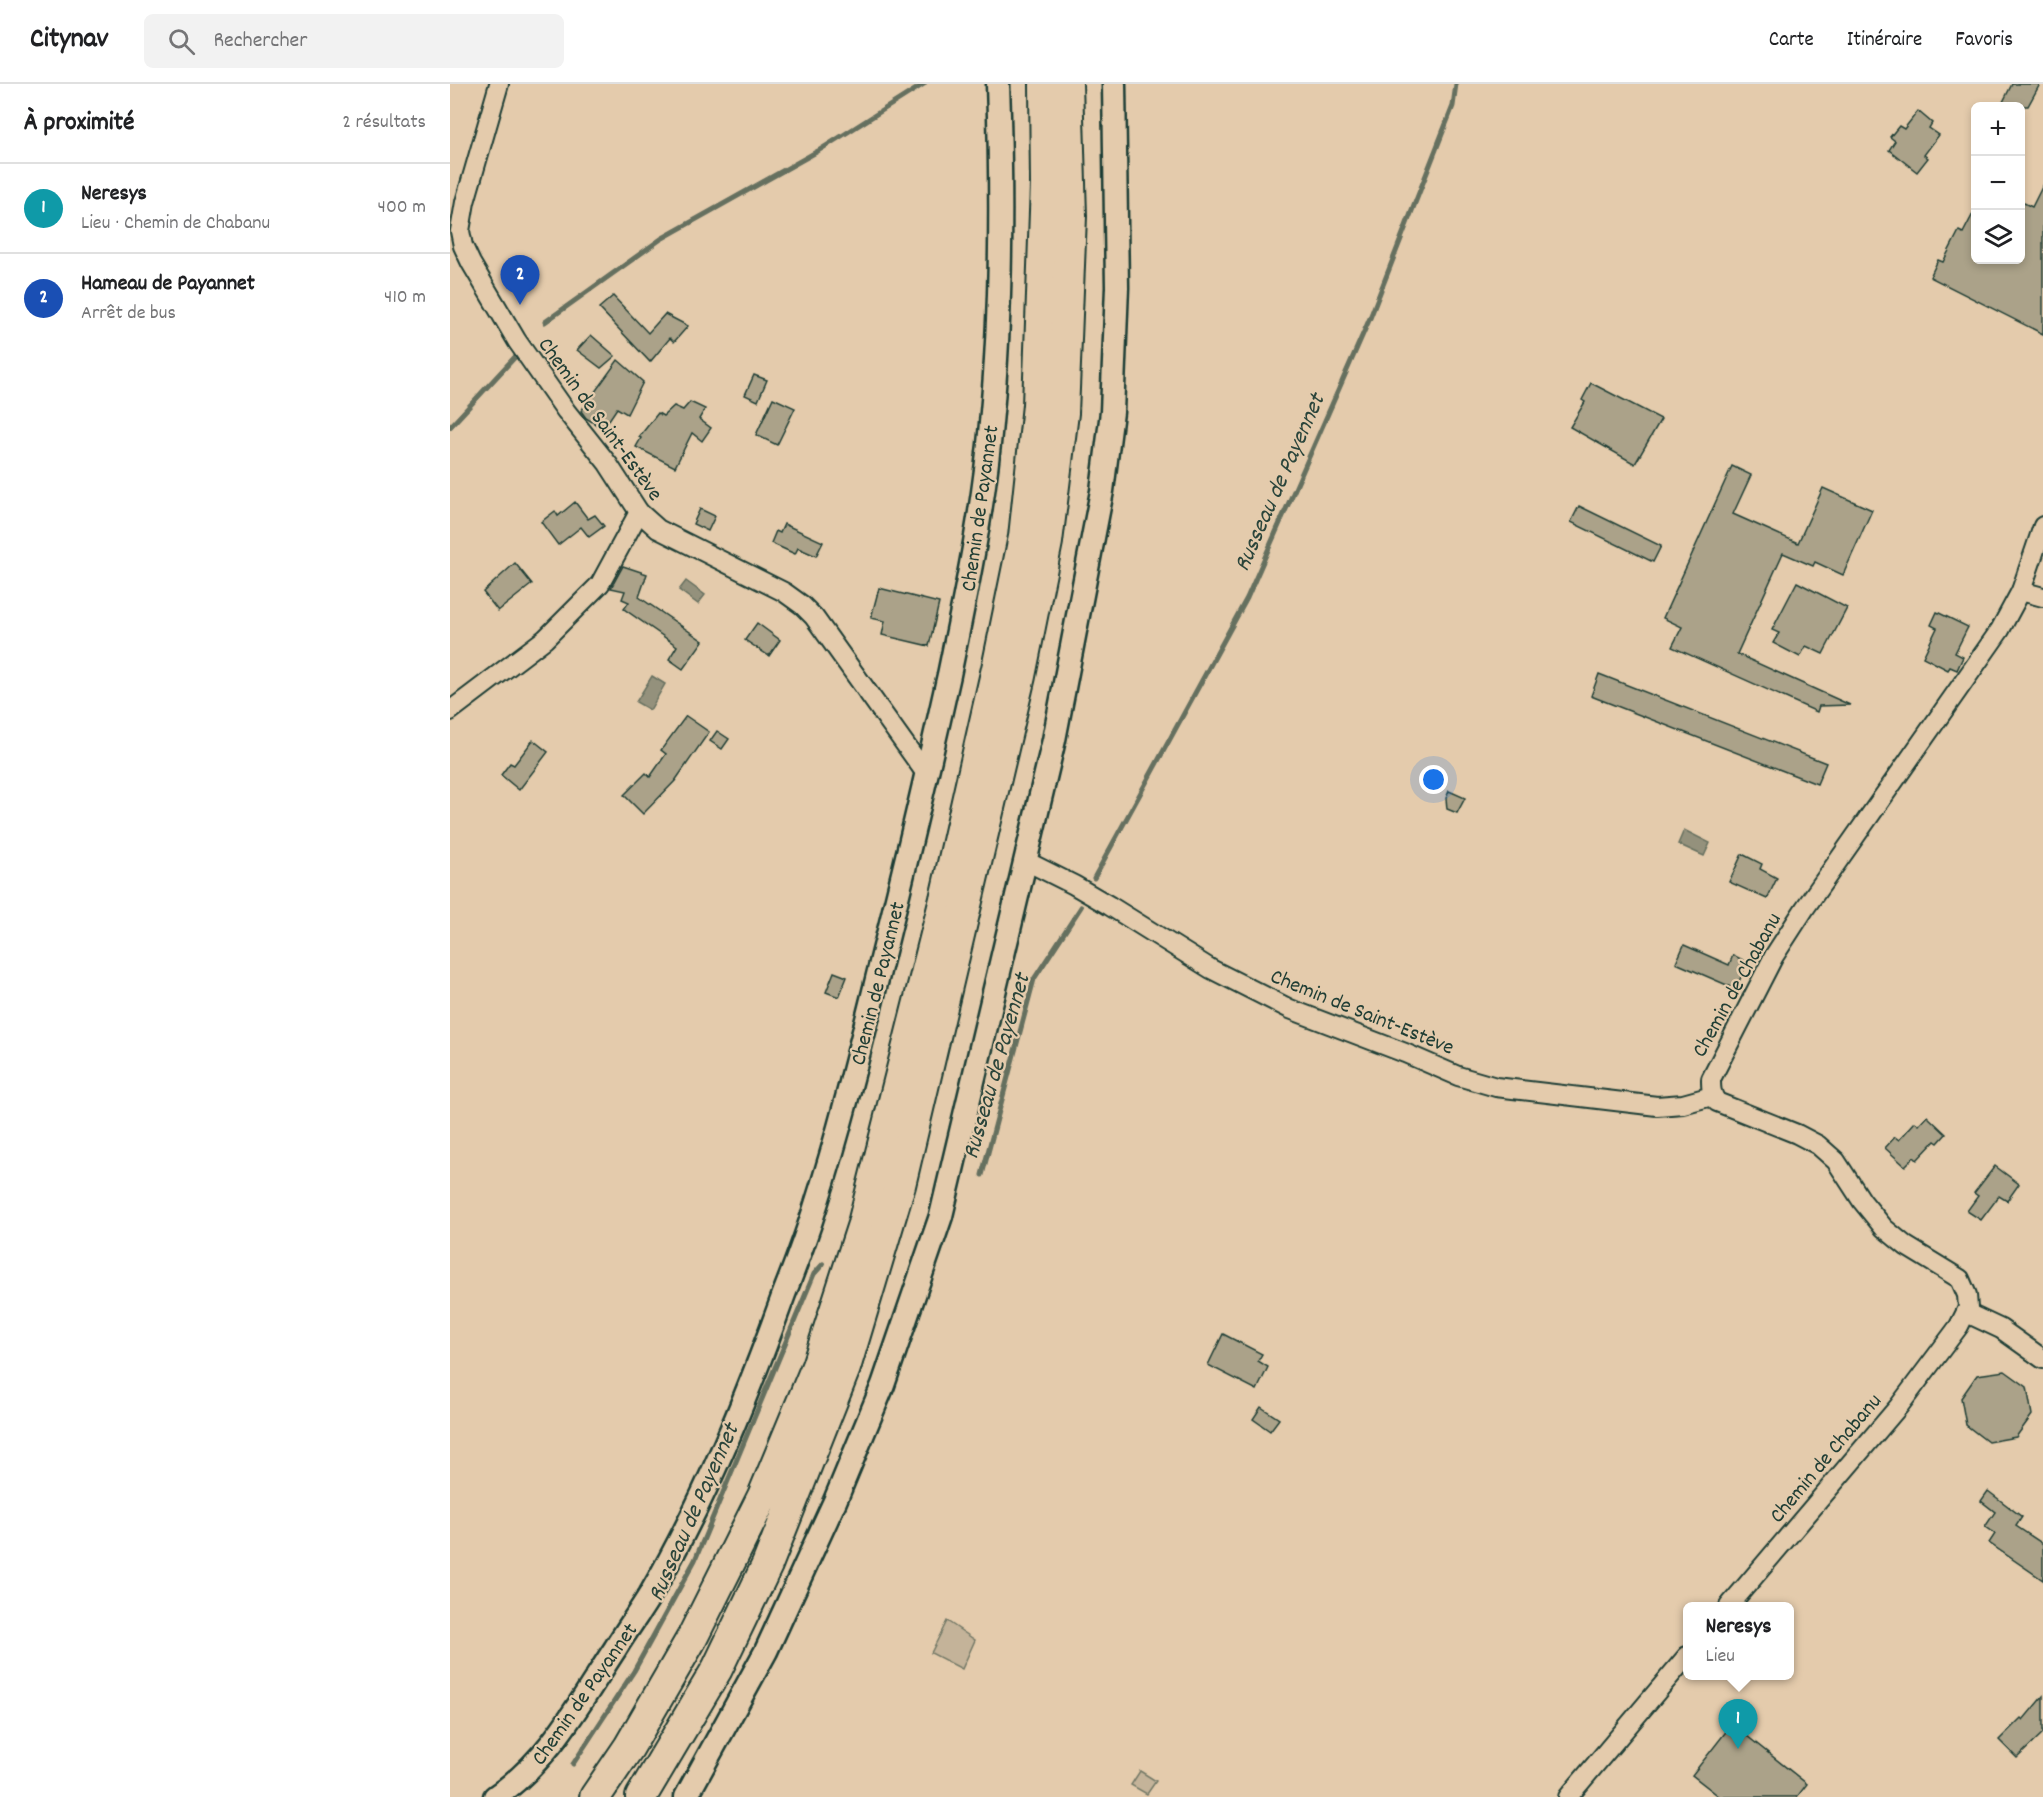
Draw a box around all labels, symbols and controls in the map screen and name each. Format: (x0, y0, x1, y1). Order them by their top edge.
search box (144, 14, 564, 68)
text: Citynav (30, 21, 108, 61)
icon: search (165, 25, 198, 58)
text: Rechercher (213, 26, 307, 57)
text: Carte (1769, 26, 1814, 56)
text: Itinéraire (1847, 26, 1922, 56)
text: Favoris (1955, 26, 2013, 56)
map controls (1971, 102, 2025, 264)
button: + (1971, 102, 2025, 156)
text: À proximité (24, 105, 134, 142)
text: 2 résultats (342, 109, 426, 137)
button: − (1971, 156, 2025, 210)
text: Neresys (81, 179, 147, 210)
text: 1 (41, 194, 46, 222)
text: 400 m (378, 194, 426, 222)
text: Lieu · Chemin de Chabanu (81, 210, 270, 238)
button: layers (1971, 210, 2025, 264)
pin: 2 (500, 256, 540, 305)
text: Hameau de Payannet (81, 269, 255, 300)
text: 2 (39, 284, 48, 312)
text: 410 m (384, 284, 426, 312)
text: Arrêt de bus (81, 300, 176, 328)
street label: Chemin de Saint-Estève (529, 332, 669, 508)
water label: Russeau de Payennet (1226, 387, 1336, 577)
street label: Chemin de Payannet (954, 423, 1008, 594)
your location (1419, 765, 1448, 794)
street label: Chemin de Payannet (844, 899, 915, 1069)
street label: Chemin de Chabanu (1686, 908, 1791, 1064)
street label: Chemin de Saint-Estève (1265, 962, 1458, 1064)
water label: Russeau de Payennet (955, 968, 1041, 1163)
street label: Chemin de Chabanu (1763, 1388, 1890, 1531)
water label: Russeau de Payennet (640, 1417, 750, 1607)
popup (1683, 1602, 1794, 1680)
text: Neresys (1706, 1612, 1771, 1643)
street label: Chemin de Payannet (525, 1617, 647, 1773)
text: Lieu (1706, 1643, 1735, 1671)
pin: 1 (1718, 1700, 1758, 1749)

